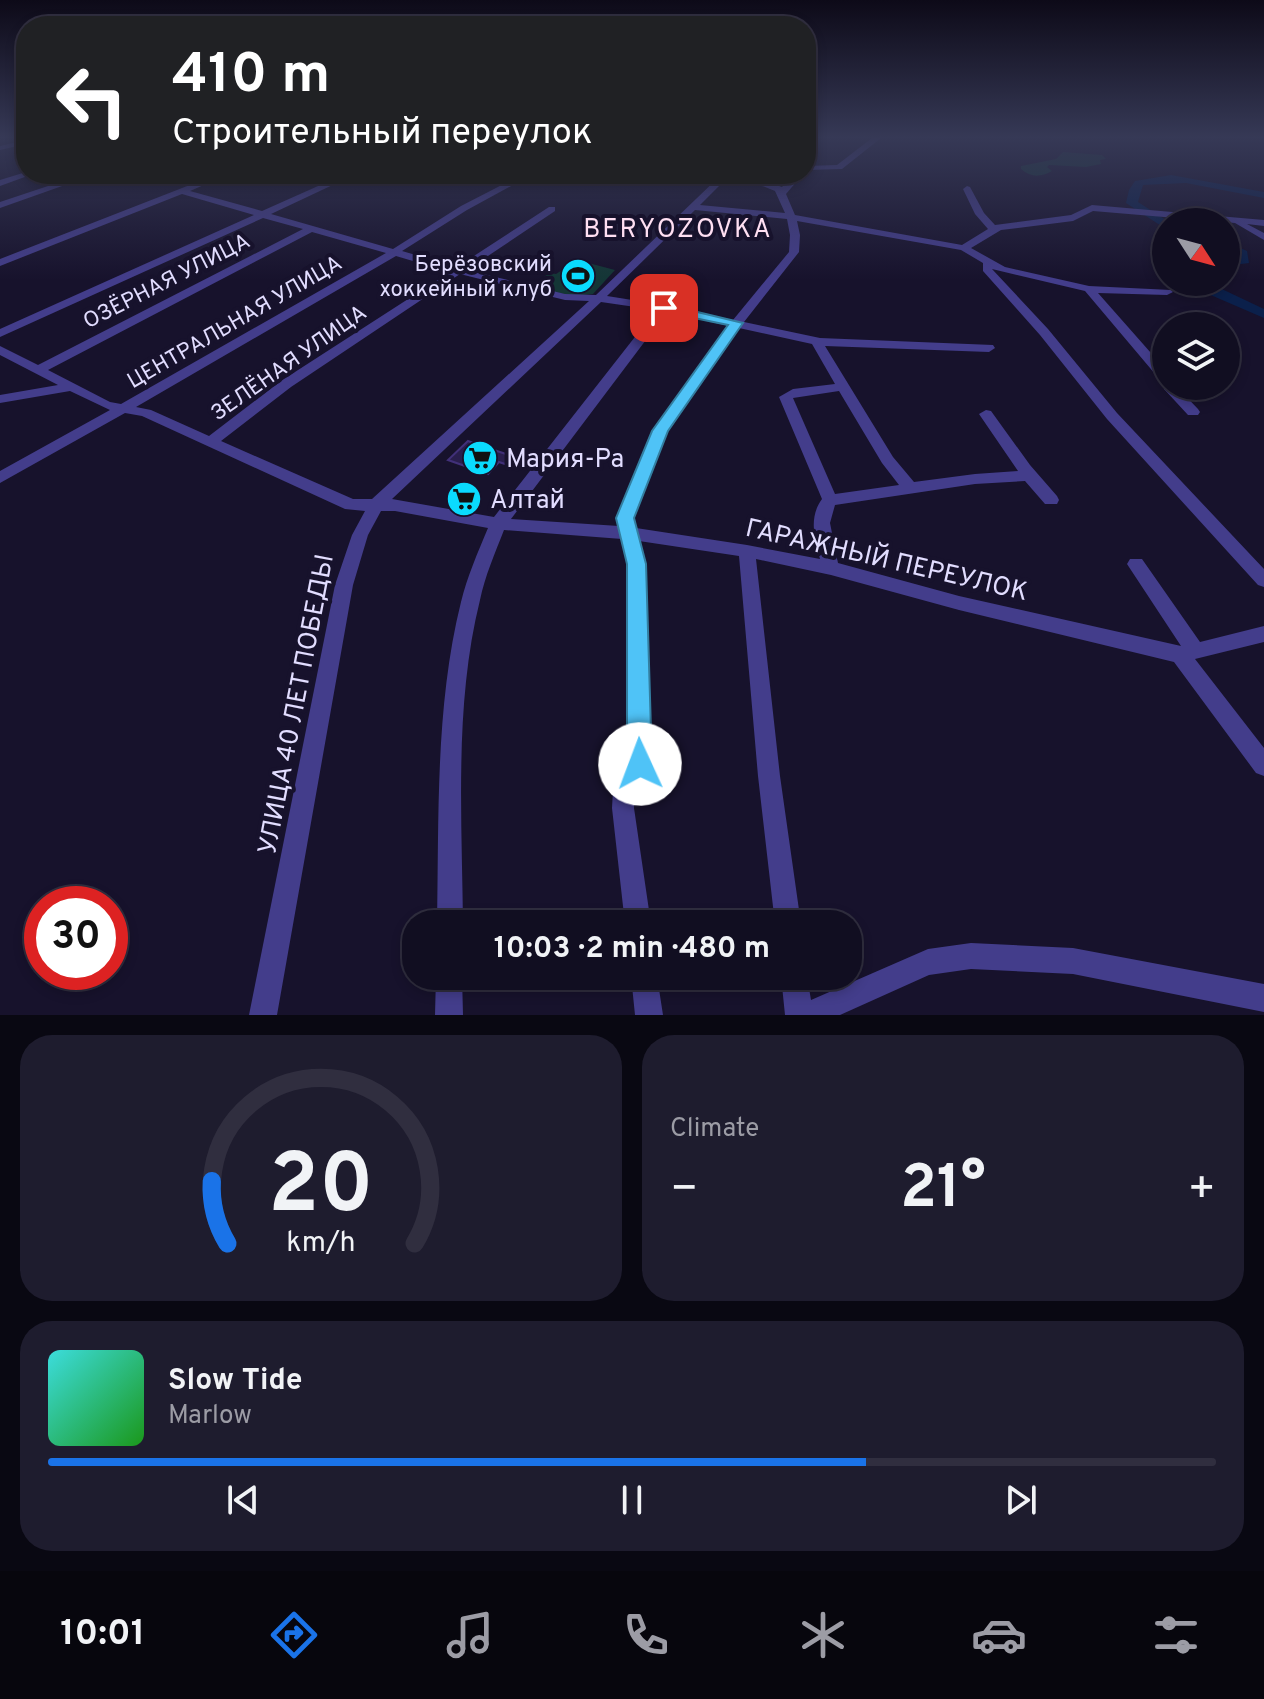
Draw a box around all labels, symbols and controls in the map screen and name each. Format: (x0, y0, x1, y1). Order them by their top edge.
text: 410 m (172, 42, 330, 112)
icon: left (40, 48, 144, 152)
text: Строительный переулок (172, 111, 593, 157)
north arrow (1152, 208, 1240, 296)
map controls (1152, 208, 1240, 400)
district label: BERYOZOVKA (583, 214, 773, 247)
street label: ОЗЁРНАЯ УЛИЦА (78, 227, 255, 336)
street label: ЦЕНТРАЛЬНАЯ УЛИЦА (123, 251, 348, 396)
place label: Берёзовский хоккейный клуб (379, 252, 552, 304)
sports icon: Берёзовский хоккейный клуб (559, 257, 597, 295)
pin (630, 274, 698, 342)
icon: arrive (642, 286, 686, 330)
street label: ЗЕЛЁНАЯ УЛИЦА (205, 299, 373, 428)
button: layers (1152, 312, 1240, 400)
supermarket icon: Мария-Ра (461, 439, 499, 477)
place label: Мария-Ра (506, 444, 624, 477)
supermarket icon: Алтай (445, 480, 483, 518)
place label: Алтай (490, 485, 565, 518)
street label: ГАРАЖНЫЙ ПЕРЕУЛОК (742, 511, 1031, 610)
street label: УЛИЦА 40 ЛЕТ ПОБЕДЫ (252, 551, 343, 858)
position arrow (598, 722, 682, 806)
speed limit sign: 30 (24, 886, 128, 990)
text: 10:03 · 2 min · 480 m (494, 931, 770, 968)
text: Climate (670, 1113, 759, 1146)
text: 20 (268, 1137, 374, 1242)
text: 21° (900, 1153, 986, 1229)
text: − (670, 1163, 698, 1219)
text: + (1188, 1163, 1216, 1219)
text: km/h (286, 1226, 356, 1262)
text: Slow Tide (168, 1363, 302, 1400)
text: Marlow (168, 1400, 252, 1433)
icon: previous (221, 1478, 265, 1522)
icon: pause (610, 1478, 654, 1522)
icon: next (999, 1478, 1043, 1522)
icon: directions (266, 1607, 322, 1663)
icon: music (442, 1607, 498, 1663)
icon: phone (618, 1607, 674, 1663)
icon: climate (795, 1607, 851, 1663)
icon: car (971, 1607, 1027, 1663)
icon: filters (1148, 1607, 1204, 1663)
text: 10:01 (60, 1612, 145, 1658)

